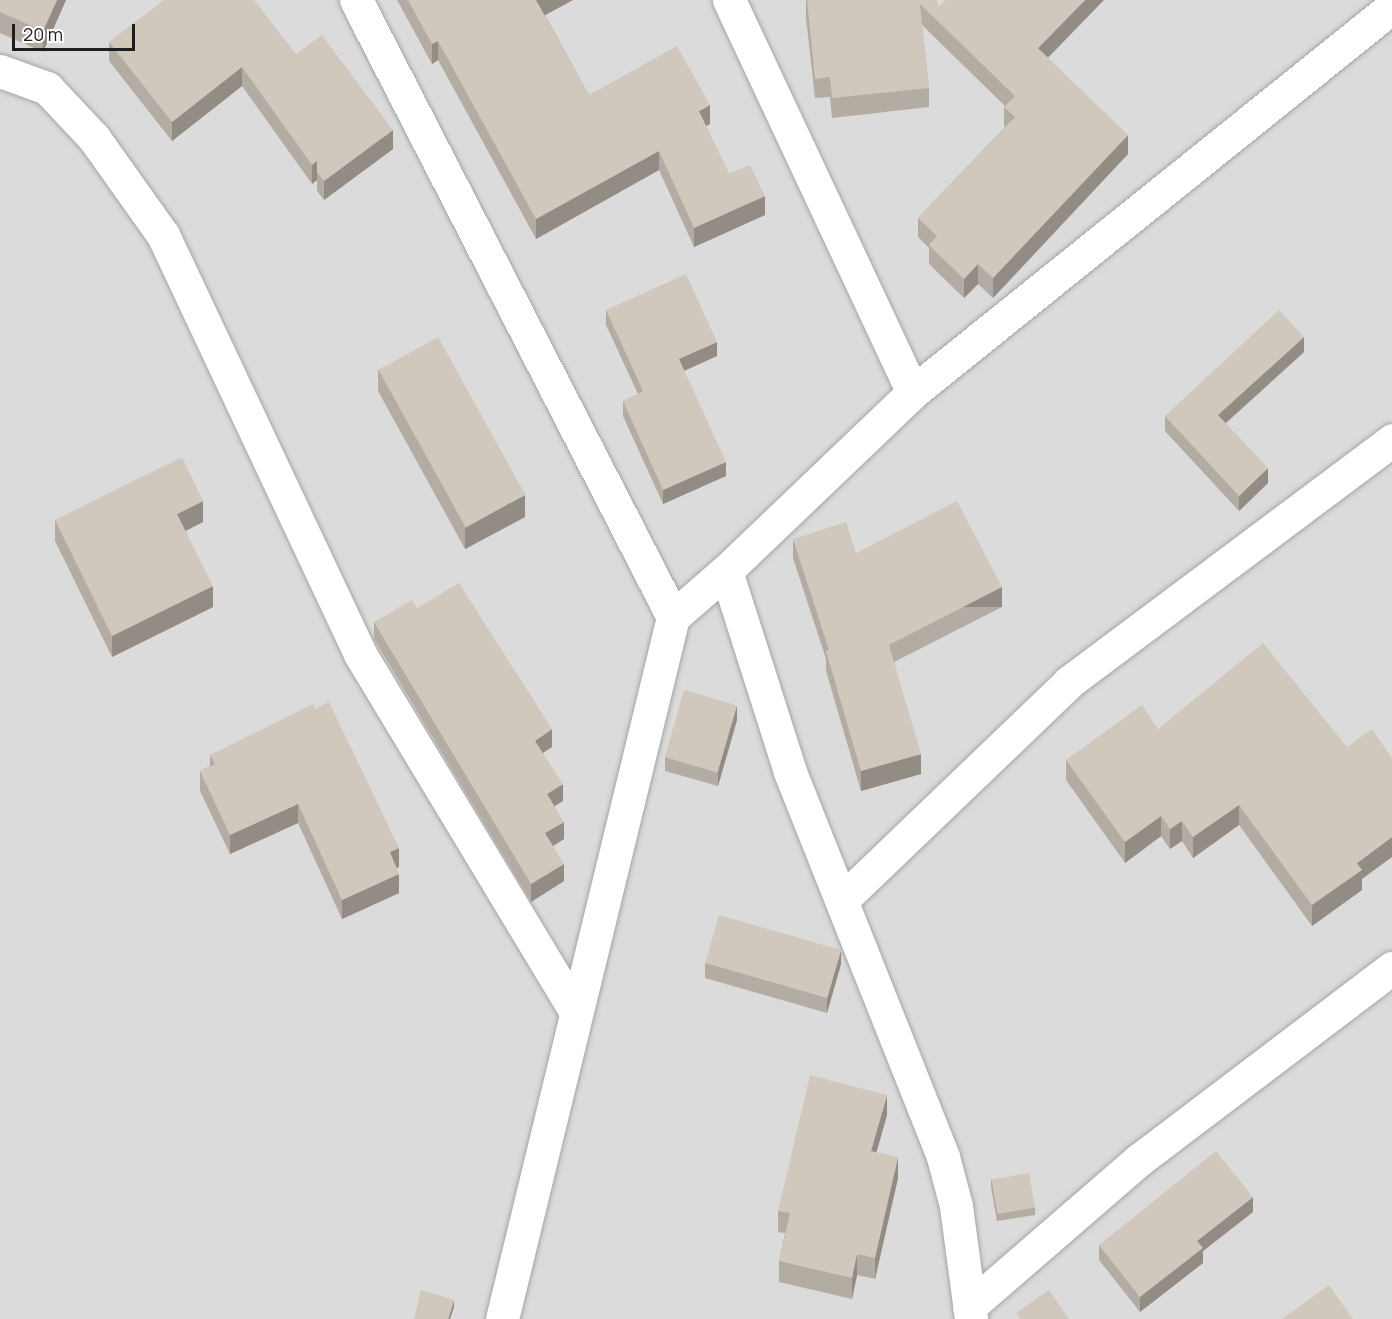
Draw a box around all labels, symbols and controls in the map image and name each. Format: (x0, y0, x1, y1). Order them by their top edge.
scale bar (15, 12, 138, 50)
text: 20 m (23, 22, 63, 46)

